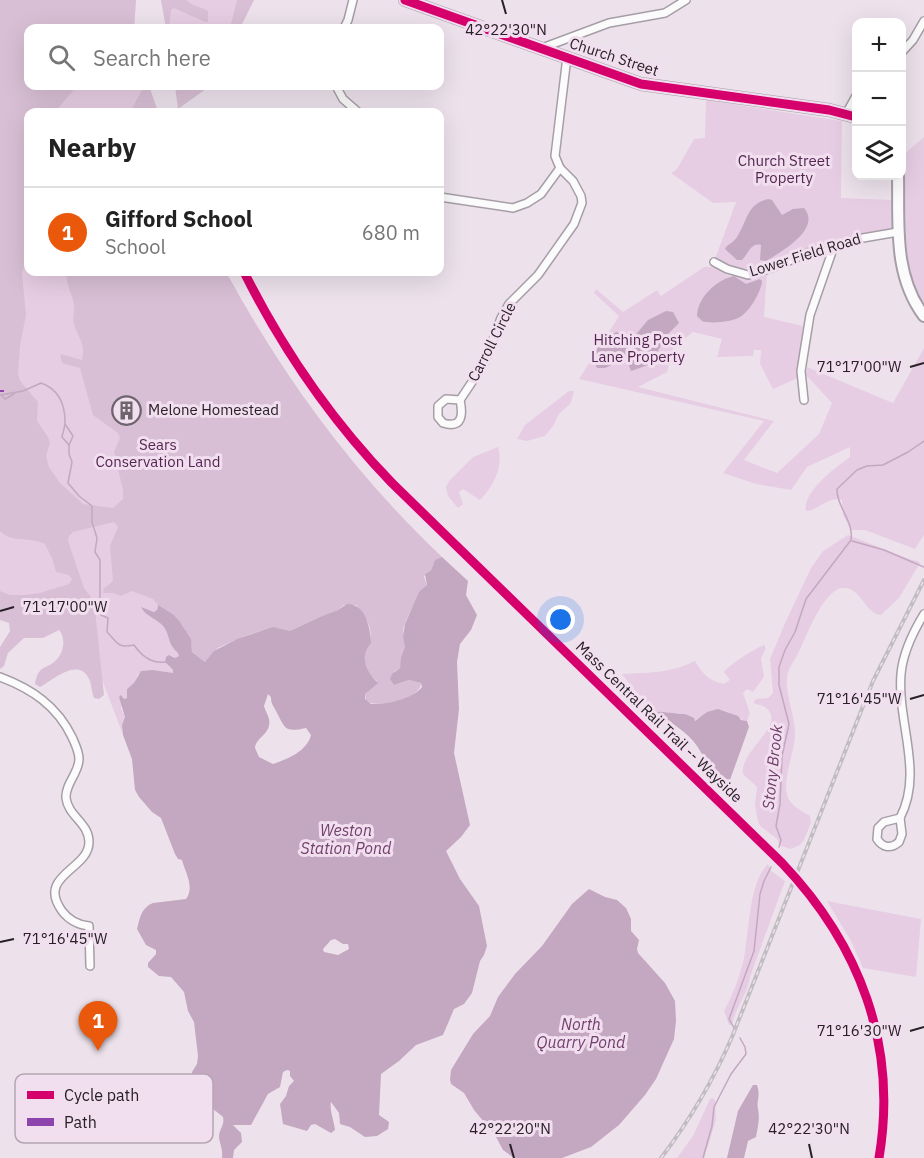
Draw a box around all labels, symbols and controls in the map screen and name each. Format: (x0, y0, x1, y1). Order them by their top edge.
map controls (852, 18, 906, 180)
button: + (852, 18, 906, 72)
text: 42°22'30"N (465, 20, 547, 39)
search box (24, 24, 444, 90)
street label: Church Street (567, 33, 661, 80)
icon: search (45, 41, 78, 74)
text: Search here (93, 43, 211, 72)
button: − (852, 72, 906, 126)
button: layers (852, 126, 906, 180)
text: Nearby (48, 130, 136, 164)
park label: Church Street Property (738, 151, 830, 187)
text: Gifford School (105, 204, 252, 233)
text: 1 (62, 219, 74, 246)
text: 680 m (362, 219, 420, 246)
street label: Lower Field Road (747, 229, 863, 281)
text: School (105, 233, 166, 260)
street label: Carroll Circle (463, 299, 520, 385)
park label: Hitching Post Lane Property (591, 330, 685, 366)
text: 71°17'00"W (817, 357, 902, 376)
building icon: Melone Homestead (111, 394, 143, 426)
place label: Melone Homestead (148, 400, 279, 419)
park label: Sears Conservation Land (96, 435, 220, 471)
text: 71°17'00"W (23, 597, 108, 616)
your location (546, 605, 575, 634)
street label: Mass Central Rail Trail -- Wayside (572, 637, 747, 806)
text: 71°16'45"W (817, 689, 902, 708)
water label: Stony Brook (758, 723, 786, 810)
water label: Weston Station Pond (301, 820, 392, 858)
text: 71°16'45"W (23, 929, 108, 948)
pin: 1 (78, 1002, 118, 1051)
water label: North Quarry Pond (537, 1014, 626, 1052)
text: 71°16'30"W (817, 1021, 902, 1040)
legend (15, 1074, 213, 1143)
text: Cycle path (64, 1085, 139, 1105)
text: Path (64, 1112, 97, 1132)
text: 42°22'20"N (469, 1119, 551, 1138)
text: 42°22'30"N (768, 1119, 850, 1138)

